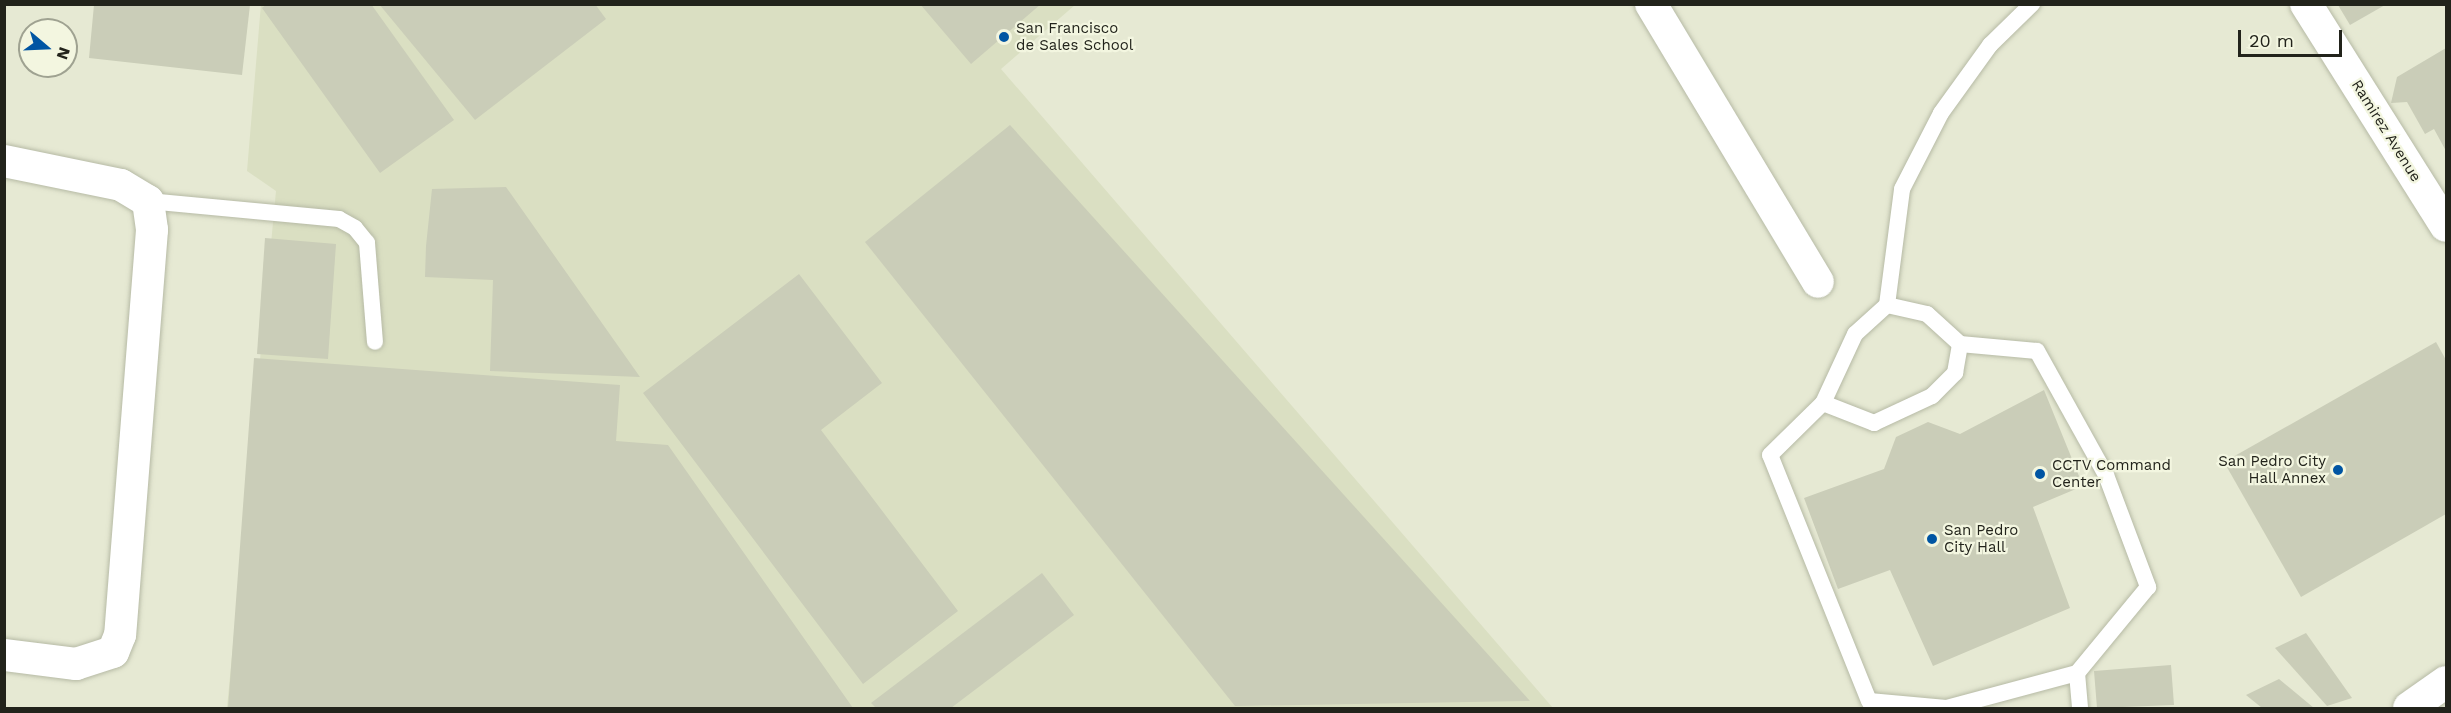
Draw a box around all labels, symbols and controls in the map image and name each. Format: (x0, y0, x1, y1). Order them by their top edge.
north arrow (18, 18, 78, 78)
scale bar (2241, 18, 2344, 56)
place label: San Francisco de Sales School (1016, 19, 1133, 54)
marker: San Francisco de Sales School (997, 30, 1011, 44)
text: 20 m (2249, 30, 2294, 51)
text: N (53, 45, 75, 62)
street label: Ramirez Avenue (2347, 76, 2425, 186)
place label: San Pedro City Hall Annex (2218, 452, 2326, 487)
place label: CCTV Command Center (2052, 456, 2172, 491)
marker: San Pedro City Hall Annex (2331, 463, 2345, 477)
marker: CCTV Command Center (2033, 467, 2047, 481)
place label: San Pedro City Hall (1944, 521, 2018, 556)
marker: San Pedro City Hall (1925, 532, 1939, 546)

